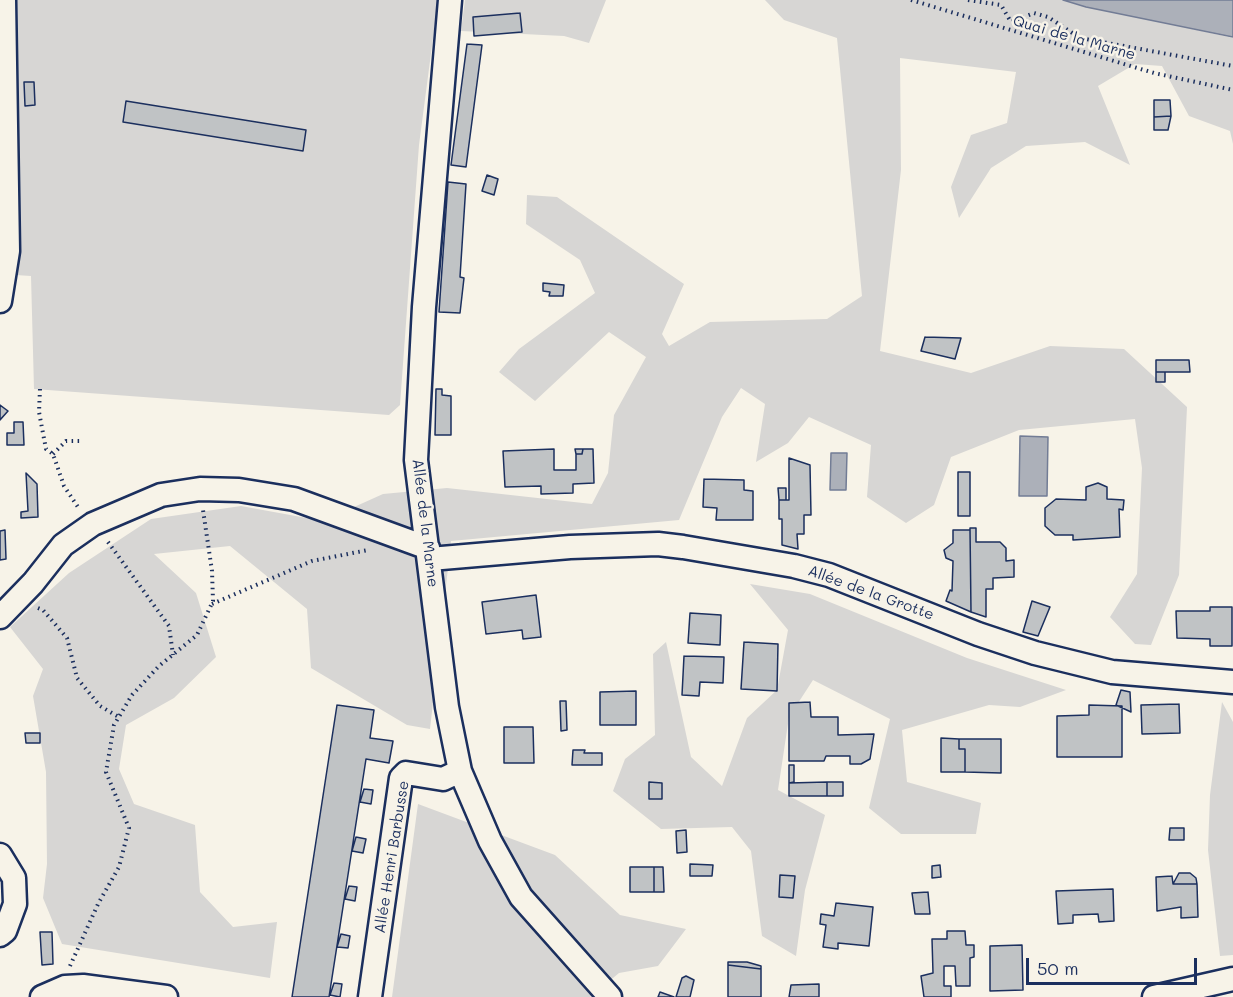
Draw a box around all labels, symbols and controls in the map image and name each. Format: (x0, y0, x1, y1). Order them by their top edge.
street label: Quai de la Marne (1011, 12, 1137, 64)
street label: Allée de la Marne (408, 458, 442, 588)
street label: Allée de la Grotte (806, 562, 936, 624)
street label: Allée Henri Barbusse (371, 779, 413, 935)
scale bar (1029, 946, 1200, 984)
text: 50 m (1037, 956, 1079, 980)

